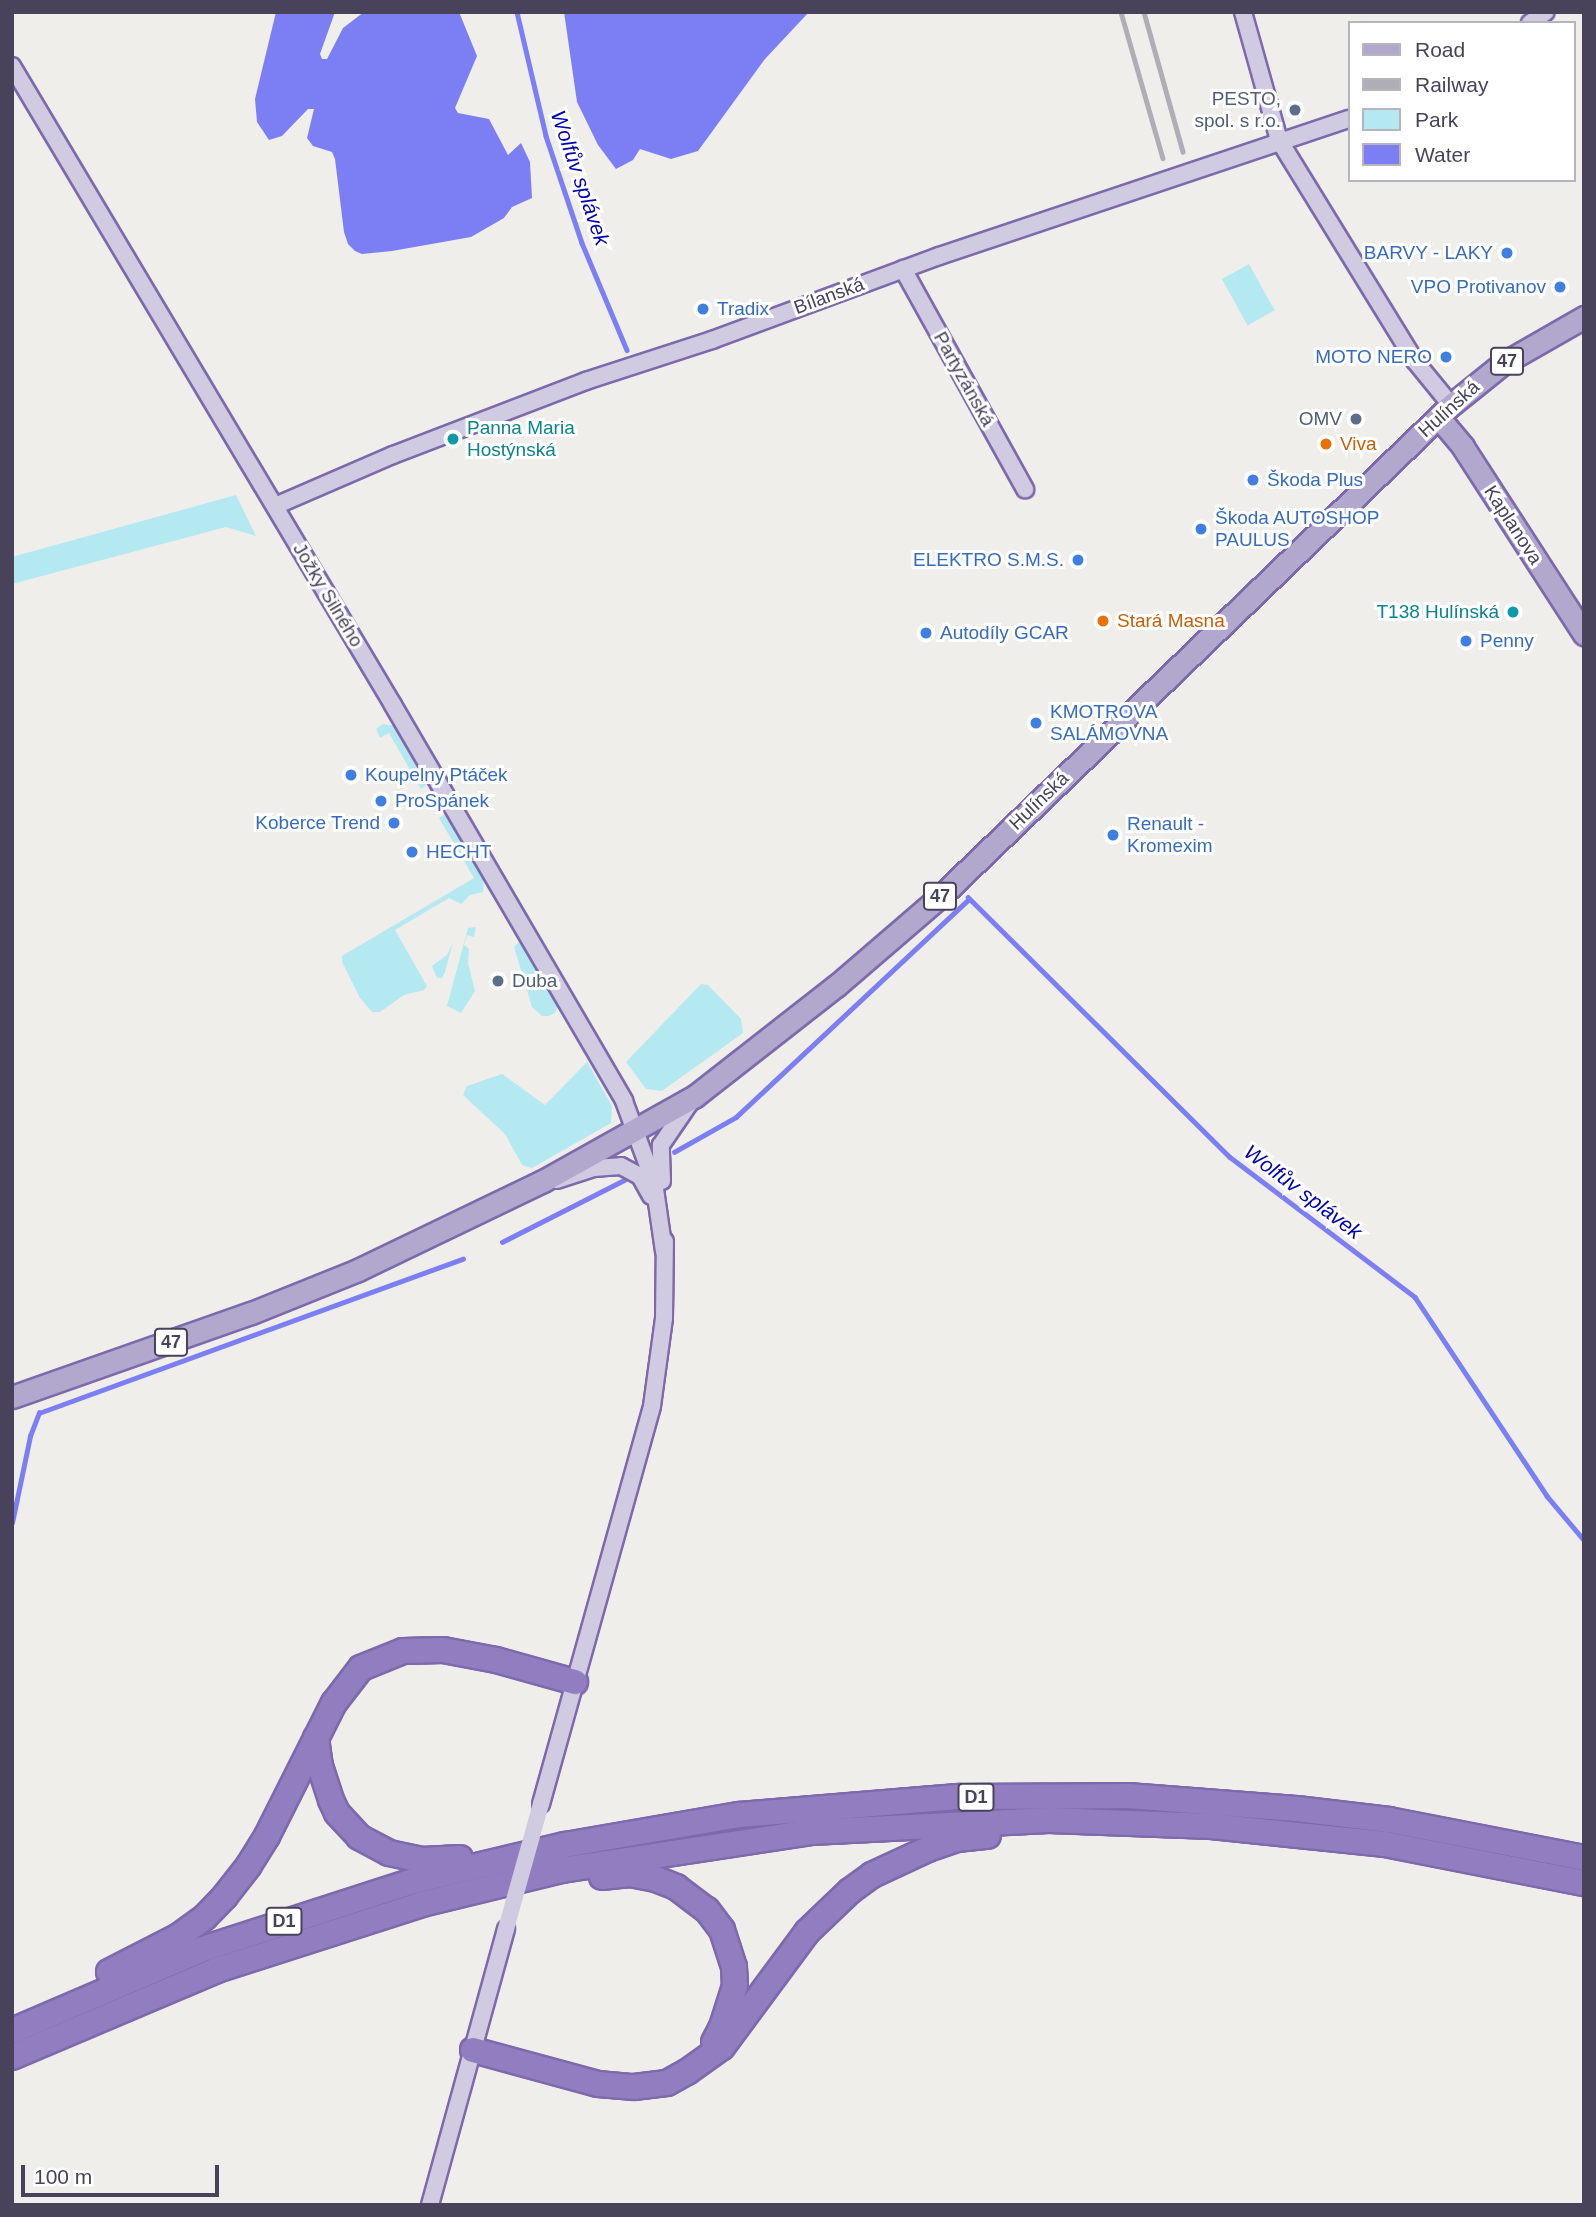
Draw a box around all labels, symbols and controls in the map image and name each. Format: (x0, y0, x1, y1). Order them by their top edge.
legend (1348, 21, 1575, 182)
text: Road (1415, 38, 1465, 61)
text: Railway (1415, 73, 1489, 96)
place label: PESTO, spol. s r.o. (1194, 88, 1281, 132)
marker: PESTO, spol. s r.o. (1287, 102, 1303, 118)
water label: Wolfův splávek (545, 107, 615, 249)
text: Park (1415, 108, 1458, 131)
text: Water (1415, 143, 1470, 166)
place label: BARVY - LAKY (1363, 242, 1493, 264)
marker: BARVY - LAKY (1499, 245, 1515, 261)
street label: Bílanská (791, 273, 867, 319)
place label: VPO Protivanov (1411, 276, 1546, 298)
marker: VPO Protivanov (1552, 279, 1568, 295)
place label: Tradix (717, 298, 769, 320)
marker: Tradix (695, 301, 711, 317)
street label: Partyzánská (929, 328, 999, 430)
place label: MOTO NERO (1315, 346, 1432, 368)
road number: 47 (1490, 346, 1524, 376)
marker: MOTO NERO (1438, 349, 1454, 365)
street label: Hulínská (1414, 376, 1484, 442)
place label: OMV (1299, 408, 1342, 430)
marker: OMV (1348, 411, 1364, 427)
place label: Panna Maria Hostýnská (467, 417, 575, 461)
marker: Panna Maria Hostýnská (445, 431, 461, 447)
place label: Viva (1340, 433, 1377, 455)
marker: Viva (1318, 436, 1334, 452)
place label: Škoda Plus (1267, 469, 1363, 491)
marker: Škoda Plus (1245, 472, 1261, 488)
street label: Kaplanova (1479, 481, 1547, 569)
place label: Škoda AUTOSHOP PAULUS (1215, 507, 1380, 551)
marker: Škoda AUTOSHOP PAULUS (1193, 521, 1209, 537)
street label: Jožky Silného (288, 539, 368, 651)
place label: ELEKTRO S.M.S. (913, 549, 1064, 571)
marker: ELEKTRO S.M.S. (1070, 552, 1086, 568)
place label: T138 Hulínská (1376, 601, 1499, 623)
marker: T138 Hulínská (1505, 604, 1521, 620)
place label: Stará Masna (1117, 610, 1225, 632)
marker: Stará Masna (1095, 613, 1111, 629)
place label: Autodíly GCAR (940, 622, 1069, 644)
marker: Autodíly GCAR (918, 625, 934, 641)
place label: Penny (1480, 630, 1534, 652)
marker: Penny (1458, 633, 1474, 649)
place label: KMOTROVA SALÁMOVNA (1050, 701, 1168, 745)
marker: KMOTROVA SALÁMOVNA (1028, 715, 1044, 731)
place label: Koupelny Ptáček (365, 764, 508, 786)
marker: Koupelny Ptáček (343, 767, 359, 783)
street label: Hulínská (1004, 767, 1074, 835)
place label: ProSpánek (395, 790, 489, 812)
marker: ProSpánek (373, 793, 389, 809)
place label: Koberce Trend (255, 812, 380, 834)
place label: Renault - Kromexim (1127, 813, 1213, 857)
marker: Koberce Trend (386, 815, 402, 831)
marker: Renault - Kromexim (1105, 827, 1121, 843)
place label: HECHT (426, 841, 491, 863)
marker: HECHT (404, 844, 420, 860)
road number: 47 (922, 882, 958, 911)
place label: Duba (512, 970, 557, 992)
marker: Duba (490, 973, 506, 989)
water label: Wolfův splávek (1239, 1139, 1367, 1245)
road number: 47 (154, 1328, 188, 1357)
road number: D1 (957, 1782, 995, 1812)
road number: D1 (265, 1907, 303, 1936)
scale bar (24, 2150, 222, 2194)
text: 100 m (34, 2165, 92, 2188)

